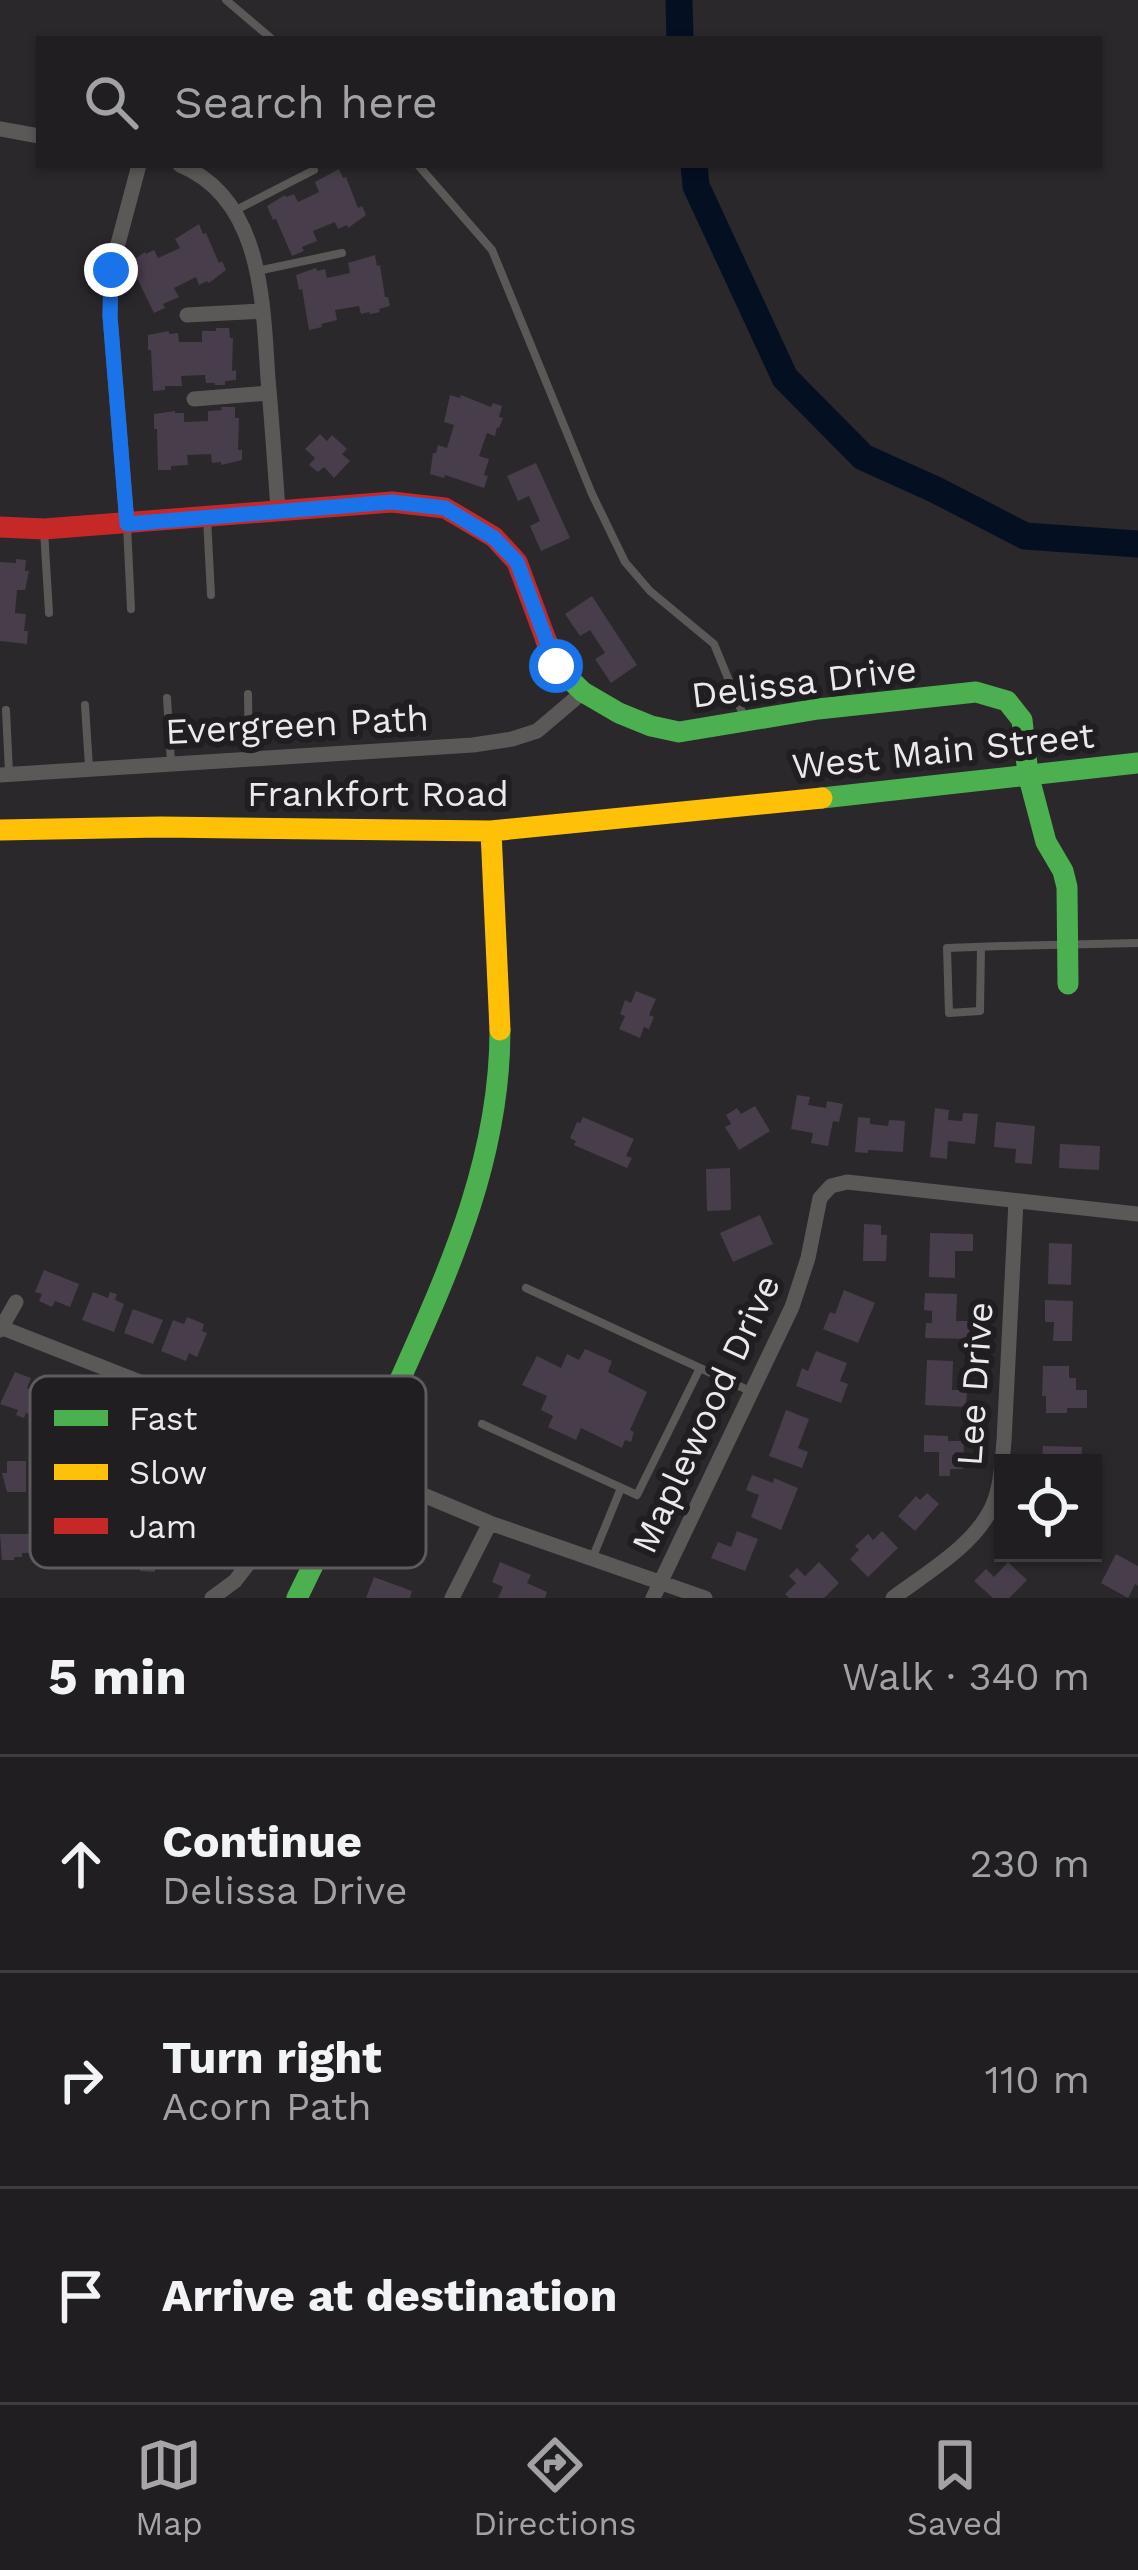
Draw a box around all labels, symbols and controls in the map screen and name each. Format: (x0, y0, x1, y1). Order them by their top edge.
search box (36, 36, 1102, 168)
icon: search (78, 69, 144, 135)
text: Search here (174, 76, 438, 129)
route end (84, 243, 138, 297)
route start (529, 639, 583, 693)
street label: Delissa Drive (689, 647, 919, 717)
street label: Evergreen Path (164, 697, 430, 753)
street label: West Main Street (790, 714, 1096, 788)
street label: Frankfort Road (247, 773, 509, 815)
street label: Maplewood Drive (623, 1268, 789, 1560)
street label: Lee Drive (948, 1301, 1002, 1467)
legend (30, 1376, 426, 1568)
text: Fast (129, 1399, 198, 1438)
text: Slow (129, 1453, 207, 1492)
map controls (994, 1454, 1102, 1562)
button: locate (994, 1454, 1102, 1562)
text: Jam (129, 1507, 197, 1546)
text: 5 min (48, 1647, 187, 1706)
text: Walk · 340 m (842, 1654, 1090, 1699)
text: Continue (162, 1815, 362, 1868)
icon: ahead (48, 1831, 114, 1897)
text: 230 m (970, 1841, 1090, 1886)
text: Delissa Drive (162, 1868, 408, 1913)
text: Turn right (162, 2031, 382, 2084)
icon: right (48, 2047, 114, 2113)
text: 110 m (985, 2057, 1090, 2102)
text: Acorn Path (162, 2084, 372, 2129)
icon: arrive (48, 2263, 114, 2329)
text: Arrive at destination (162, 2269, 617, 2322)
tab: Map (135, 2432, 203, 2543)
tab: Directions (473, 2432, 636, 2543)
tab: Saved (907, 2432, 1003, 2543)

